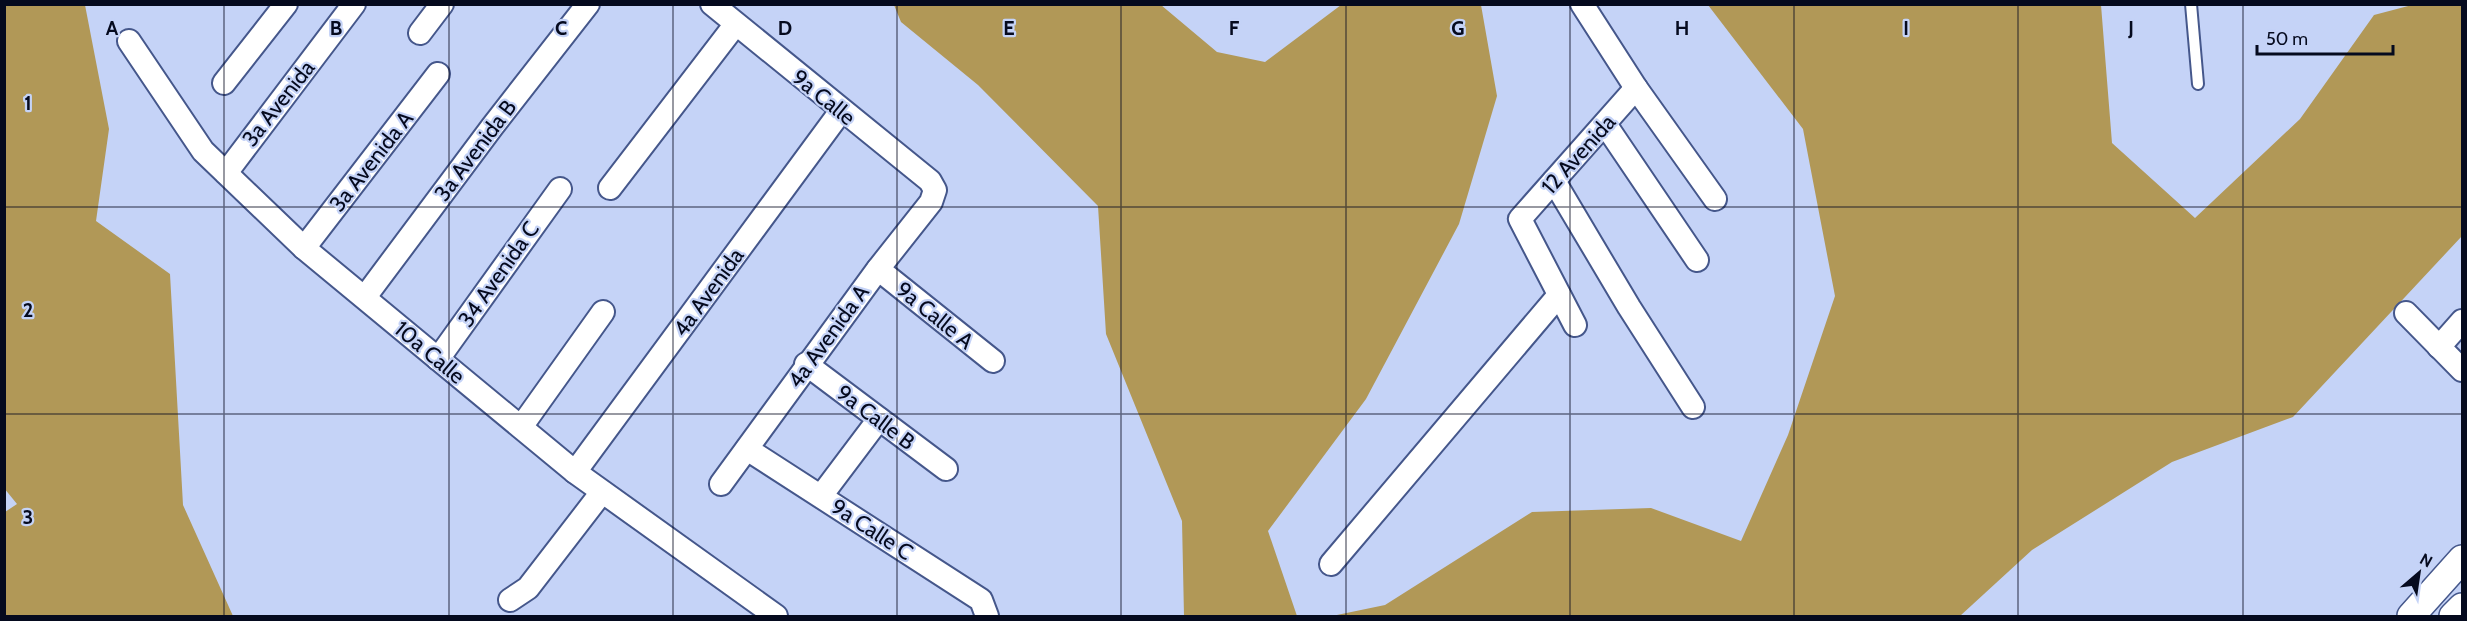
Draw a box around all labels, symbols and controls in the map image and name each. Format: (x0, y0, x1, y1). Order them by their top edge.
text: A (106, 16, 119, 40)
text: B (330, 16, 342, 40)
text: C (555, 16, 567, 40)
text: D (778, 16, 792, 40)
text: E (1003, 16, 1015, 40)
text: F (1229, 16, 1240, 40)
text: G (1451, 16, 1465, 40)
text: H (1675, 16, 1689, 40)
text: I (1903, 16, 1909, 40)
text: J (2127, 16, 2134, 40)
scale bar (2257, 18, 2394, 56)
text: 50 m (2266, 28, 2308, 50)
street label: 3a Avenida (236, 55, 321, 152)
street label: 9a Calle (787, 64, 861, 131)
text: 1 (24, 91, 32, 115)
street label: 3a Avenida B (429, 94, 522, 206)
street label: 3a Avenida A (324, 105, 419, 217)
street label: 12 Avenida (1536, 109, 1622, 200)
street label: 34 Avenida C (452, 216, 545, 332)
street label: 4a Avenida (667, 242, 750, 342)
street label: 9a Calle A (890, 276, 979, 355)
street label: 4a Avenida A (782, 279, 875, 393)
text: 2 (23, 298, 33, 322)
street label: 10a Calle (389, 315, 470, 390)
street label: 9a Calle B (831, 379, 920, 456)
street label: 9a Calle C (826, 493, 918, 566)
text: 3 (23, 505, 33, 529)
north arrow (2389, 543, 2449, 603)
text: N (2416, 549, 2436, 571)

